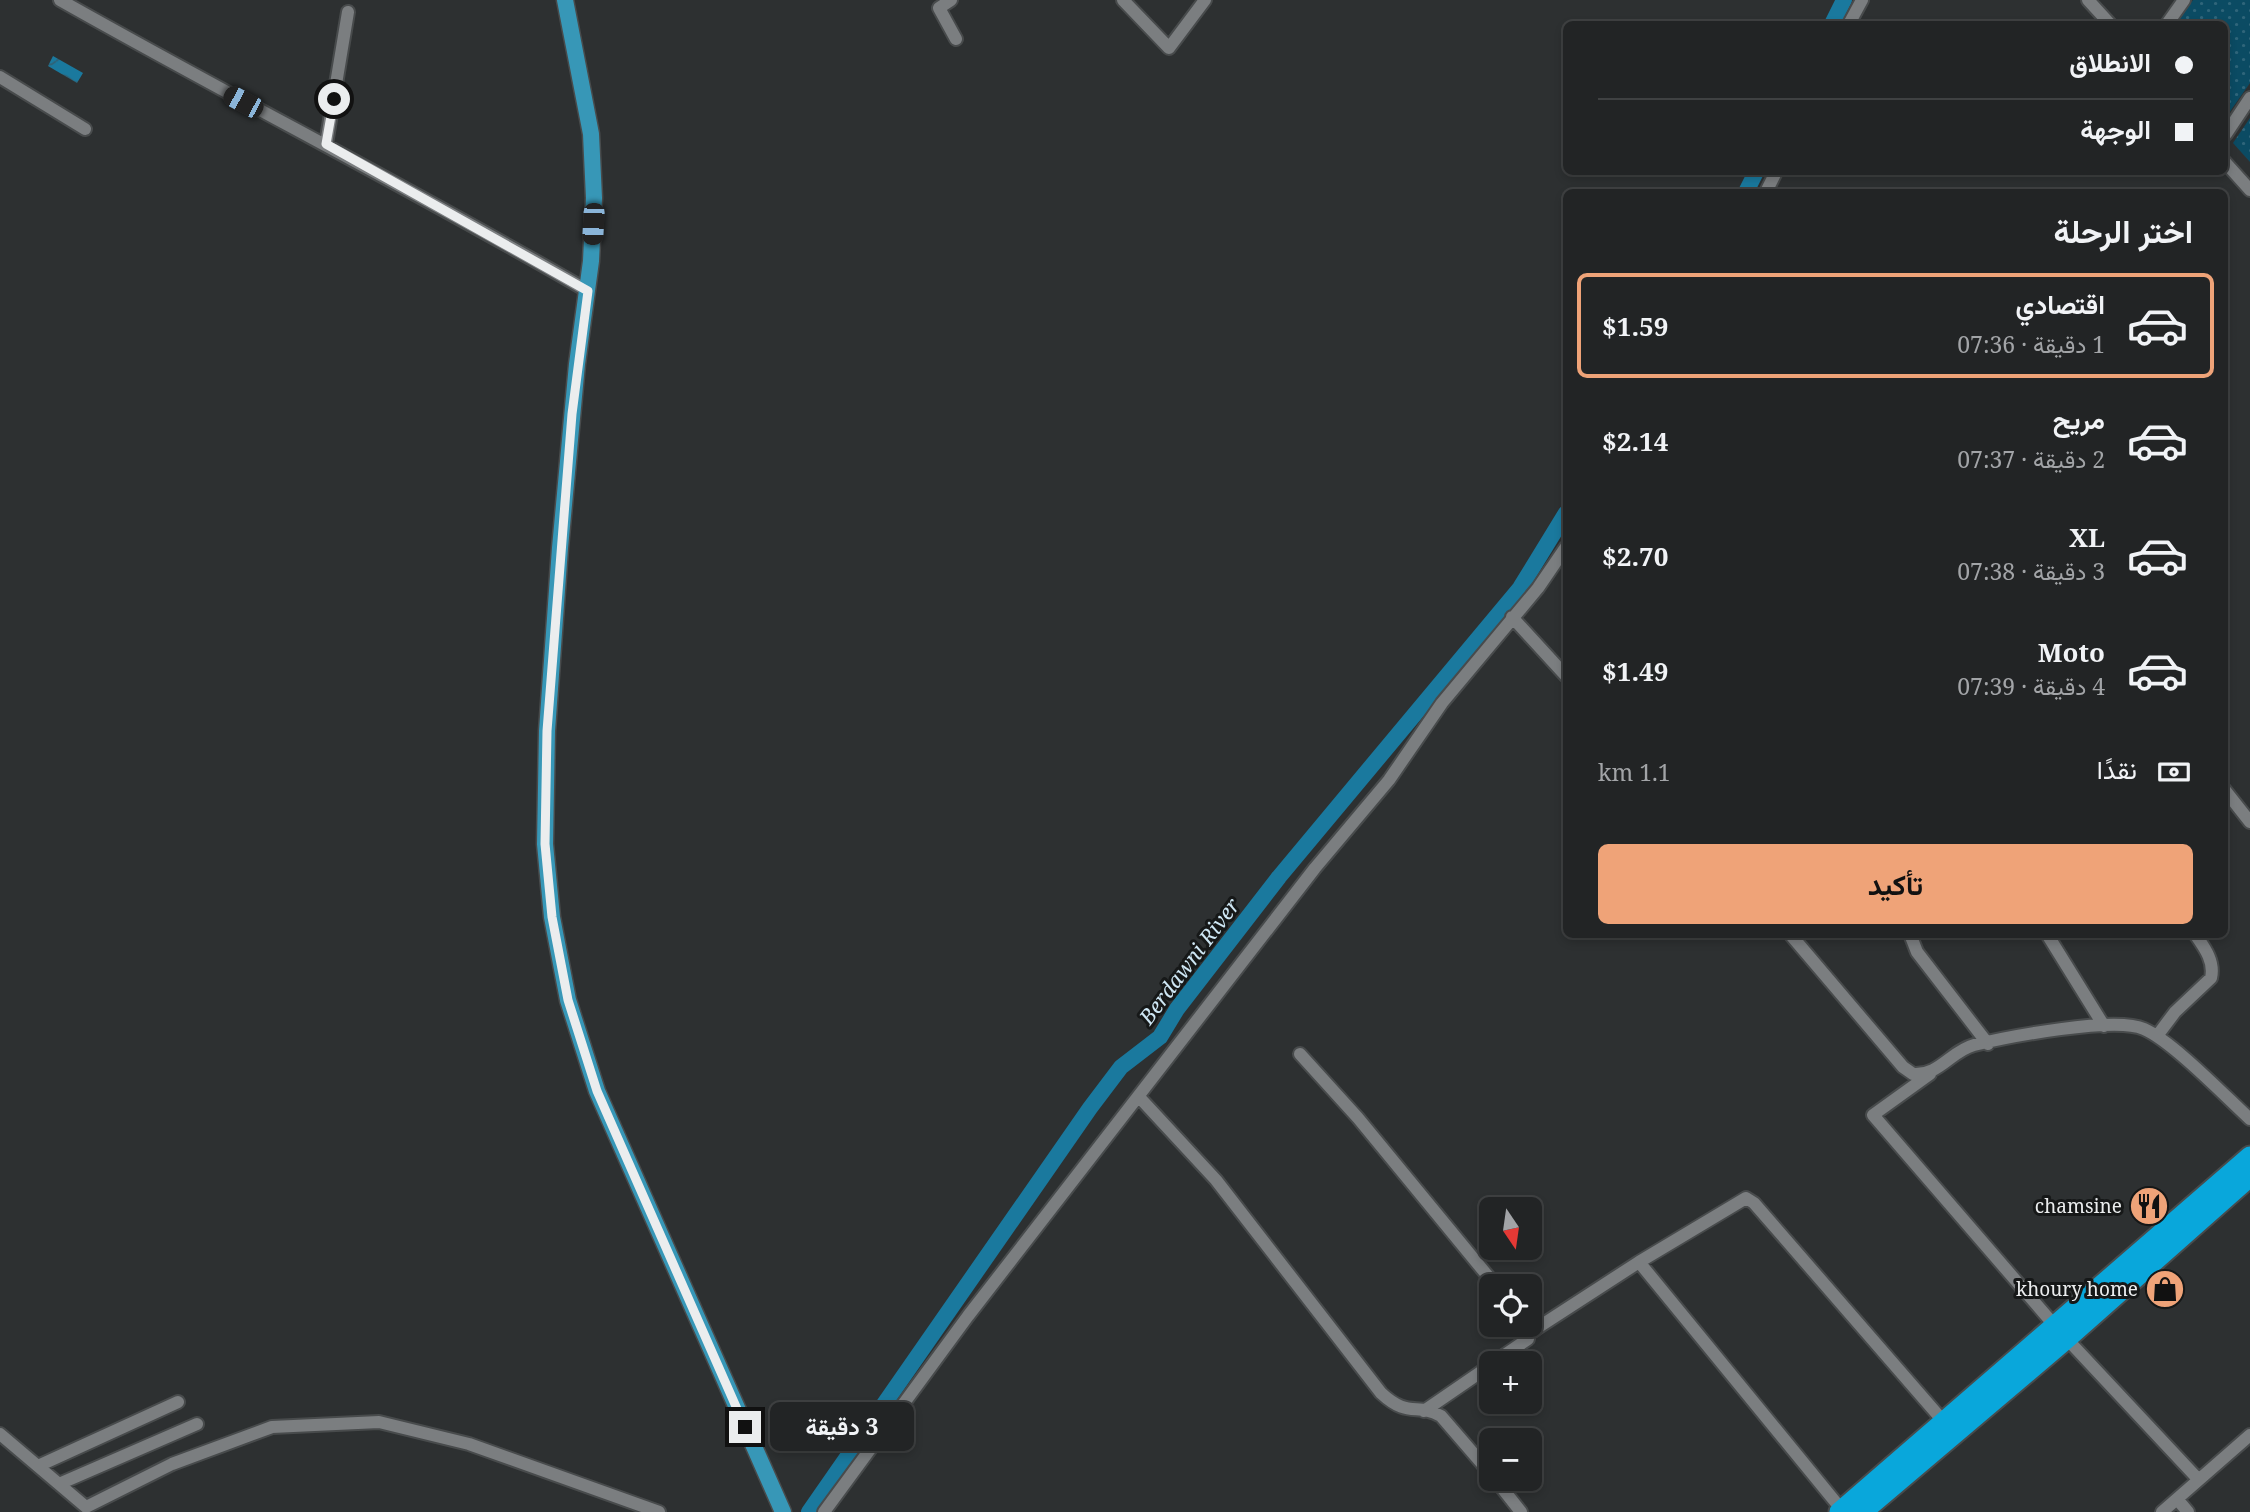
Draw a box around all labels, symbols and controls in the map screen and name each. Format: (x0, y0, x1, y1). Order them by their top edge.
text: الانطلاق (2069, 44, 2151, 80)
car (220, 83, 267, 121)
route start (318, 83, 350, 115)
text: الوجهة (2080, 111, 2151, 147)
car (582, 202, 605, 246)
text: اختر الرحلة (2053, 209, 2193, 252)
text: اقتصادي (2016, 286, 2105, 322)
icon: car (2126, 294, 2189, 357)
text: $1.59 (1602, 308, 1668, 344)
text: 1 دقيقة · 07:36 (1957, 328, 2105, 360)
text: مريح (2053, 401, 2105, 437)
icon: car (2126, 409, 2189, 472)
text: $2.14 (1602, 423, 1668, 459)
text: 2 دقيقة · 07:37 (1957, 443, 2105, 475)
text: XL (2069, 519, 2105, 555)
icon: car (2126, 524, 2189, 587)
text: $2.70 (1602, 538, 1668, 574)
text: 3 دقيقة · 07:38 (1957, 555, 2105, 587)
text: Moto (2038, 634, 2105, 670)
icon: car (2126, 639, 2189, 702)
text: $1.49 (1602, 653, 1668, 689)
text: 4 دقيقة · 07:39 (1957, 670, 2105, 702)
text: نقدًا (2097, 751, 2137, 787)
icon: cash (2155, 753, 2193, 791)
text: 1.1 km (1598, 756, 1671, 788)
button: تأكيد (1598, 844, 2193, 924)
water label: Berdawni River (1132, 892, 1246, 1031)
restaurant icon: chamsine (2128, 1185, 2170, 1227)
place label: chamsine (2035, 1193, 2122, 1219)
north arrow (1479, 1197, 1542, 1260)
map controls (1479, 1197, 1542, 1491)
shop icon: khoury home (2144, 1268, 2186, 1310)
button: locate (1479, 1274, 1542, 1337)
place label: khoury home (2016, 1276, 2138, 1302)
button: + (1479, 1351, 1542, 1414)
callout: 3 دقيقة (770, 1402, 913, 1452)
text: 3 دقيقة (805, 1410, 879, 1442)
route end (729, 1411, 761, 1443)
button: − (1479, 1428, 1542, 1491)

